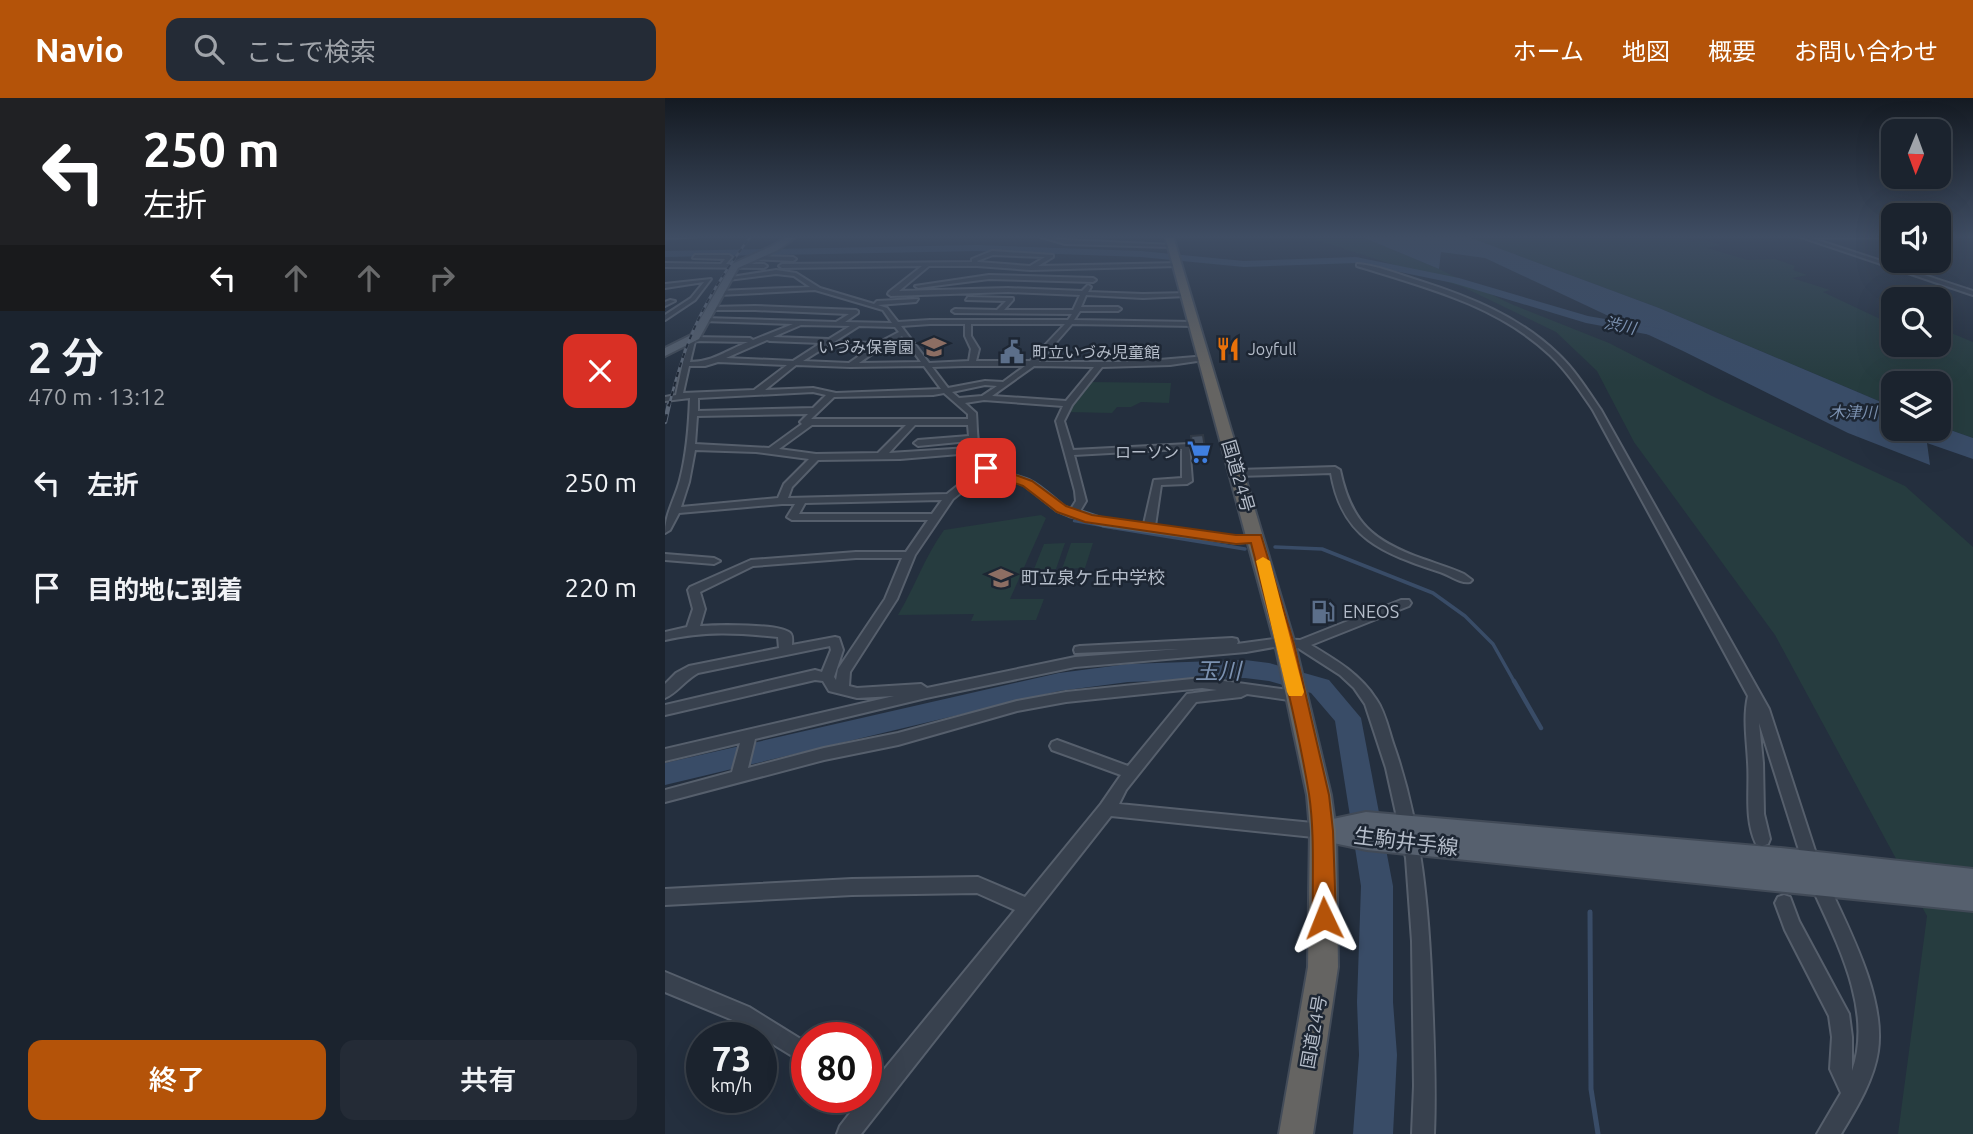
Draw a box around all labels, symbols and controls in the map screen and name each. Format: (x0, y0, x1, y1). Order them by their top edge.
search box (166, 18, 656, 81)
icon: search (190, 30, 228, 68)
text: Navio (35, 31, 124, 68)
text: ここで検索 (246, 37, 376, 66)
text: ホーム (1513, 38, 1584, 65)
text: 地図 (1622, 38, 1670, 65)
text: 概要 (1708, 38, 1756, 65)
text: お問い合わせ (1794, 38, 1938, 65)
north arrow (1881, 119, 1951, 189)
map controls (1881, 119, 1951, 441)
text: 250 m (143, 121, 280, 176)
icon: left (28, 126, 119, 217)
text: 左折 (143, 186, 207, 222)
button: sound (1881, 203, 1951, 273)
icon: left (204, 259, 242, 297)
icon: ahead (277, 259, 315, 297)
icon: ahead (350, 259, 388, 297)
icon: right (423, 259, 461, 297)
button: search (1881, 287, 1951, 357)
water label: 渋川 (1603, 313, 1639, 337)
school or university icon: いづみ保育園 (920, 333, 948, 361)
text: 2 分 (28, 334, 104, 381)
button: close (563, 334, 637, 408)
restaurant icon: Joyfull (1214, 335, 1242, 363)
place label: いづみ保育園 (818, 338, 914, 356)
public building icon: 町立いづみ児童館 (998, 338, 1026, 366)
place label: Joyfull (1248, 340, 1297, 358)
place label: 町立いづみ児童館 (1032, 343, 1160, 361)
button: layers (1881, 371, 1951, 441)
text: 470 m · 13:12 (28, 384, 166, 409)
water label: 木津川 (1829, 403, 1879, 421)
street label: 国道24号 (1219, 437, 1259, 514)
pin (956, 438, 1016, 498)
supermarket icon: ローソン (1185, 438, 1213, 466)
place label: ローソン (1115, 443, 1179, 461)
icon: arrive (967, 449, 1005, 487)
icon: left (28, 464, 66, 502)
text: 250 m (565, 468, 637, 497)
text: 左折 (87, 470, 139, 499)
school or university icon: 町立泉ケ丘中学校 (987, 564, 1015, 592)
place label: 町立泉ケ丘中学校 (1021, 567, 1165, 587)
icon: arrive (28, 569, 66, 607)
text: 220 m (565, 573, 637, 602)
text: 目的地に到着 (87, 575, 243, 604)
fuel station icon: ENEOS (1309, 598, 1337, 626)
place label: ENEOS (1343, 601, 1399, 621)
water label: 玉川 (1195, 658, 1244, 683)
street label: 生駒井手線 (1353, 823, 1460, 859)
position arrow (1287, 881, 1361, 955)
street label: 国道24号 (1297, 993, 1329, 1070)
speed limit sign: 80 (791, 1022, 882, 1113)
text: 73 (712, 1038, 751, 1078)
button: 終了 (28, 1040, 326, 1120)
button: 共有 (340, 1040, 637, 1120)
text: km/h (711, 1075, 752, 1095)

